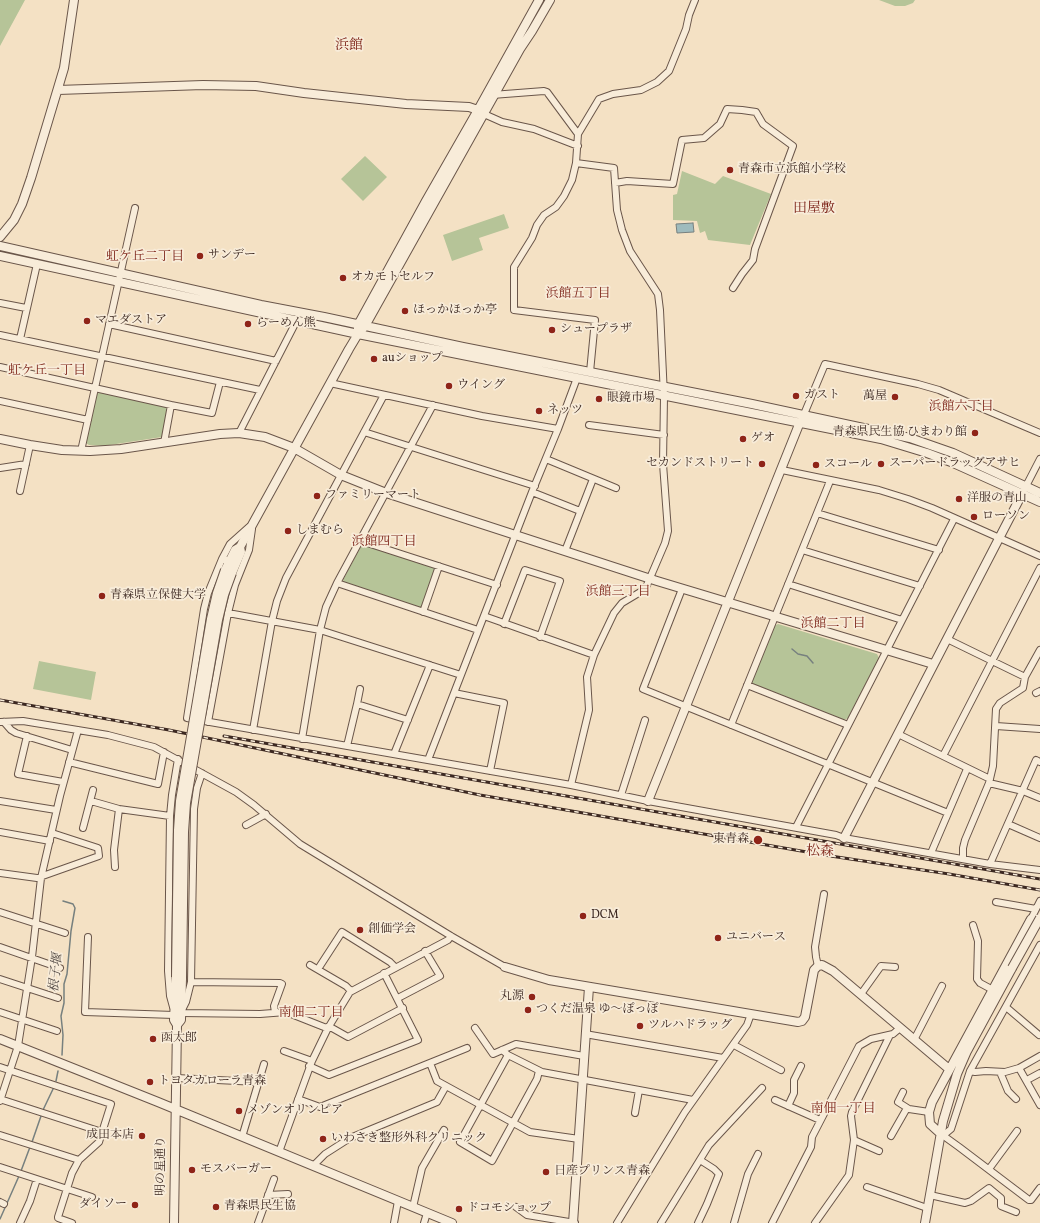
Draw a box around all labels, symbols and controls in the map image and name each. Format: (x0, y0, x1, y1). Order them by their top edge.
district label: 浜館 (335, 38, 363, 54)
place label: 青森市立浜館小学校 (738, 163, 846, 177)
marker: 青森市立浜館小学校 (725, 165, 735, 175)
district label: 田屋敷 (793, 201, 835, 217)
place label: サンデー (208, 249, 256, 263)
district label: 虹ケ丘二丁目 (106, 250, 184, 266)
marker: サンデー (195, 251, 205, 261)
place label: オカモトセルフ (351, 271, 435, 285)
marker: オカモトセルフ (338, 273, 348, 283)
district label: 浜館五丁目 (546, 287, 610, 303)
place label: ほっかほっか亭 (413, 304, 497, 318)
marker: ほっかほっか亭 (400, 306, 410, 316)
place label: マエダストア (95, 314, 167, 328)
marker: マエダストア (82, 316, 92, 326)
place label: らーめん熊 (256, 317, 316, 331)
marker: らーめん熊 (243, 319, 253, 329)
place label: シュープラザ (560, 323, 632, 337)
marker: シュープラザ (547, 325, 557, 335)
place label: auショップ (382, 352, 443, 366)
marker: auショップ (369, 354, 379, 364)
district label: 虹ケ丘一丁目 (8, 364, 86, 380)
place label: ウイング (457, 379, 505, 393)
marker: ウイング (444, 381, 454, 391)
place label: ガスト (804, 389, 840, 403)
place label: 萬屋 (863, 390, 887, 404)
marker: ガスト (791, 391, 801, 401)
place label: 眼鏡市場 (607, 392, 655, 406)
marker: 萬屋 (890, 392, 900, 402)
marker: 眼鏡市場 (594, 394, 604, 404)
district label: 浜館六丁目 (929, 400, 993, 416)
place label: ネッツ (547, 404, 583, 418)
marker: ネッツ (534, 406, 544, 416)
place label: 青森県民生協 ひまわり館 (833, 426, 967, 440)
marker: 青森県民生協 ひまわり館 (970, 428, 980, 438)
place label: ゲオ (751, 432, 775, 446)
marker: ゲオ (738, 434, 748, 444)
place label: セカンドストリート (646, 457, 754, 471)
place label: スーパードラッグアサヒ (889, 457, 1020, 471)
place label: スコール (824, 458, 872, 472)
marker: セカンドストリート (757, 459, 767, 469)
marker: スーパードラッグアサヒ (876, 459, 886, 469)
marker: スコール (811, 460, 821, 470)
place label: ファミリーマート (325, 489, 421, 503)
marker: ファミリーマート (312, 491, 322, 501)
place label: 洋服の青山 (967, 492, 1027, 506)
marker: 洋服の青山 (954, 494, 964, 504)
place label: ローソン (982, 510, 1030, 524)
marker: ローソン (969, 512, 979, 522)
place label: しまむら (296, 524, 344, 538)
marker: しまむら (283, 526, 293, 536)
district label: 浜館四丁目 (352, 535, 416, 551)
district label: 浜館三丁目 (586, 585, 650, 601)
place label: 青森県立保健大学 (110, 589, 206, 603)
marker: 青森県立保健大学 (97, 591, 107, 601)
district label: 浜館二丁目 (801, 617, 865, 633)
place label: 東青森 (713, 833, 749, 847)
marker: 東青森 (752, 834, 764, 846)
district label: 松森 (806, 844, 834, 860)
place label: DCM (591, 909, 619, 923)
marker: DCM (578, 911, 588, 921)
place label: 創価学会 (368, 923, 416, 937)
marker: 創価学会 (355, 925, 365, 935)
place label: ユニバース (726, 931, 786, 945)
marker: ユニバース (713, 933, 723, 943)
water label: 根子堰 (47, 953, 67, 993)
place label: 丸源 (500, 990, 524, 1004)
marker: 丸源 (527, 992, 537, 1002)
place label: つくだ温泉 ゆ～ぽっぽ (536, 1003, 658, 1017)
marker: つくだ温泉 ゆ～ぽっぽ (523, 1005, 533, 1015)
district label: 南佃二丁目 (279, 1006, 343, 1022)
place label: ツルハドラッグ (648, 1019, 732, 1033)
marker: ツルハドラッグ (635, 1021, 645, 1031)
place label: 函太郎 (161, 1032, 197, 1046)
marker: 函太郎 (148, 1034, 158, 1044)
place label: トヨタカローラ青森 (158, 1075, 266, 1089)
marker: トヨタカローラ青森 (145, 1077, 155, 1087)
district label: 南佃一丁目 (811, 1102, 875, 1118)
place label: メゾンオリンピア (247, 1104, 343, 1118)
marker: メゾンオリンピア (234, 1106, 244, 1116)
place label: 成田本店 (86, 1129, 134, 1143)
marker: 成田本店 (137, 1131, 147, 1141)
place label: いわさき整形外科クリニック (331, 1132, 487, 1146)
marker: いわさき整形外科クリニック (318, 1134, 328, 1144)
street label: 明の星通り (155, 1136, 169, 1196)
place label: モスバーガー (200, 1163, 272, 1177)
marker: モスバーガー (187, 1165, 197, 1175)
place label: 日産プリンス青森 (554, 1165, 650, 1179)
marker: 日産プリンス青森 (541, 1167, 551, 1177)
place label: ダイソー (79, 1198, 127, 1212)
marker: ダイソー (130, 1200, 140, 1210)
place label: 青森県民生協 (224, 1200, 296, 1214)
marker: 青森県民生協 (211, 1202, 221, 1212)
place label: ドコモショップ (467, 1202, 551, 1216)
marker: ドコモショップ (454, 1204, 464, 1214)

